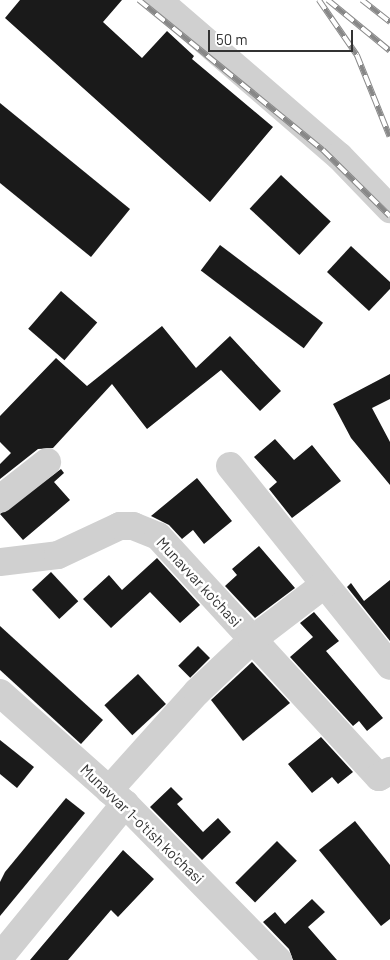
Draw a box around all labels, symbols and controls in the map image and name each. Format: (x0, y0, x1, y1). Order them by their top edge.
scale bar (210, 20, 355, 52)
text: 50 m (216, 30, 248, 48)
street label: Munavvar ko'chasi (153, 534, 245, 630)
street label: Munavvar 1-o'tish ko'chasi (77, 760, 207, 888)

